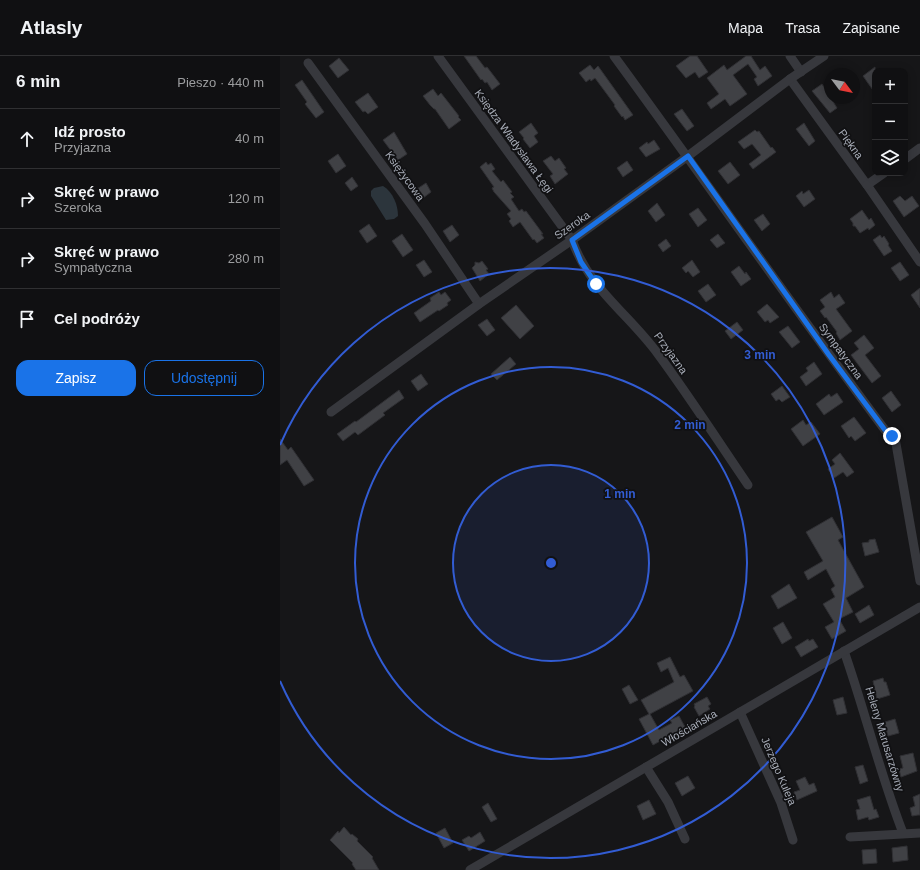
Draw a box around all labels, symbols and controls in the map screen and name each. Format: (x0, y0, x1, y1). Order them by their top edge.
text: Atlasly (20, 17, 82, 38)
text: Mapa (728, 20, 763, 36)
text: Trasa (785, 20, 820, 36)
text: Zapisane (842, 20, 900, 36)
north arrow (824, 68, 860, 104)
map controls (872, 68, 908, 176)
button: + (872, 68, 908, 104)
text: 6 min (16, 72, 60, 91)
text: Pieszo · 440 m (177, 75, 264, 90)
street label: Księdza Władysława Łęgi (472, 87, 556, 195)
button: − (872, 104, 908, 140)
text: Idź prosto (54, 123, 126, 140)
street label: Piękna (836, 127, 866, 162)
icon: ahead (16, 128, 38, 150)
text: 40 m (235, 131, 264, 146)
text: Przyjazna (54, 140, 111, 155)
button: layers (872, 140, 908, 176)
street label: Księżycowa (383, 149, 427, 204)
text: Skręć w prawo (54, 183, 159, 200)
icon: right (16, 188, 38, 210)
text: 120 m (228, 191, 264, 206)
text: Szeroka (54, 200, 102, 215)
street label: Szeroka (552, 208, 593, 241)
text: Skręć w prawo (54, 243, 159, 260)
icon: right (16, 248, 38, 270)
text: 280 m (228, 251, 264, 266)
text: Sympatyczna (54, 260, 132, 275)
route start (587, 275, 605, 293)
icon: arrive (16, 308, 38, 330)
text: Cel podróży (54, 310, 140, 327)
street label: Sympatyczna (817, 321, 866, 382)
street label: Przyjazna (652, 330, 691, 377)
text: 3 min (744, 348, 776, 362)
button: Zapisz (16, 360, 136, 396)
button: Udostępnij (144, 360, 264, 396)
text: 2 min (674, 418, 706, 432)
route end (883, 427, 901, 445)
text: 1 min (604, 487, 636, 501)
centre of rings (544, 556, 558, 570)
street label: Heleny Marusarzówny (863, 685, 907, 793)
street label: Włościańska (659, 707, 719, 749)
street label: Jerzego Kuleja (759, 735, 799, 808)

